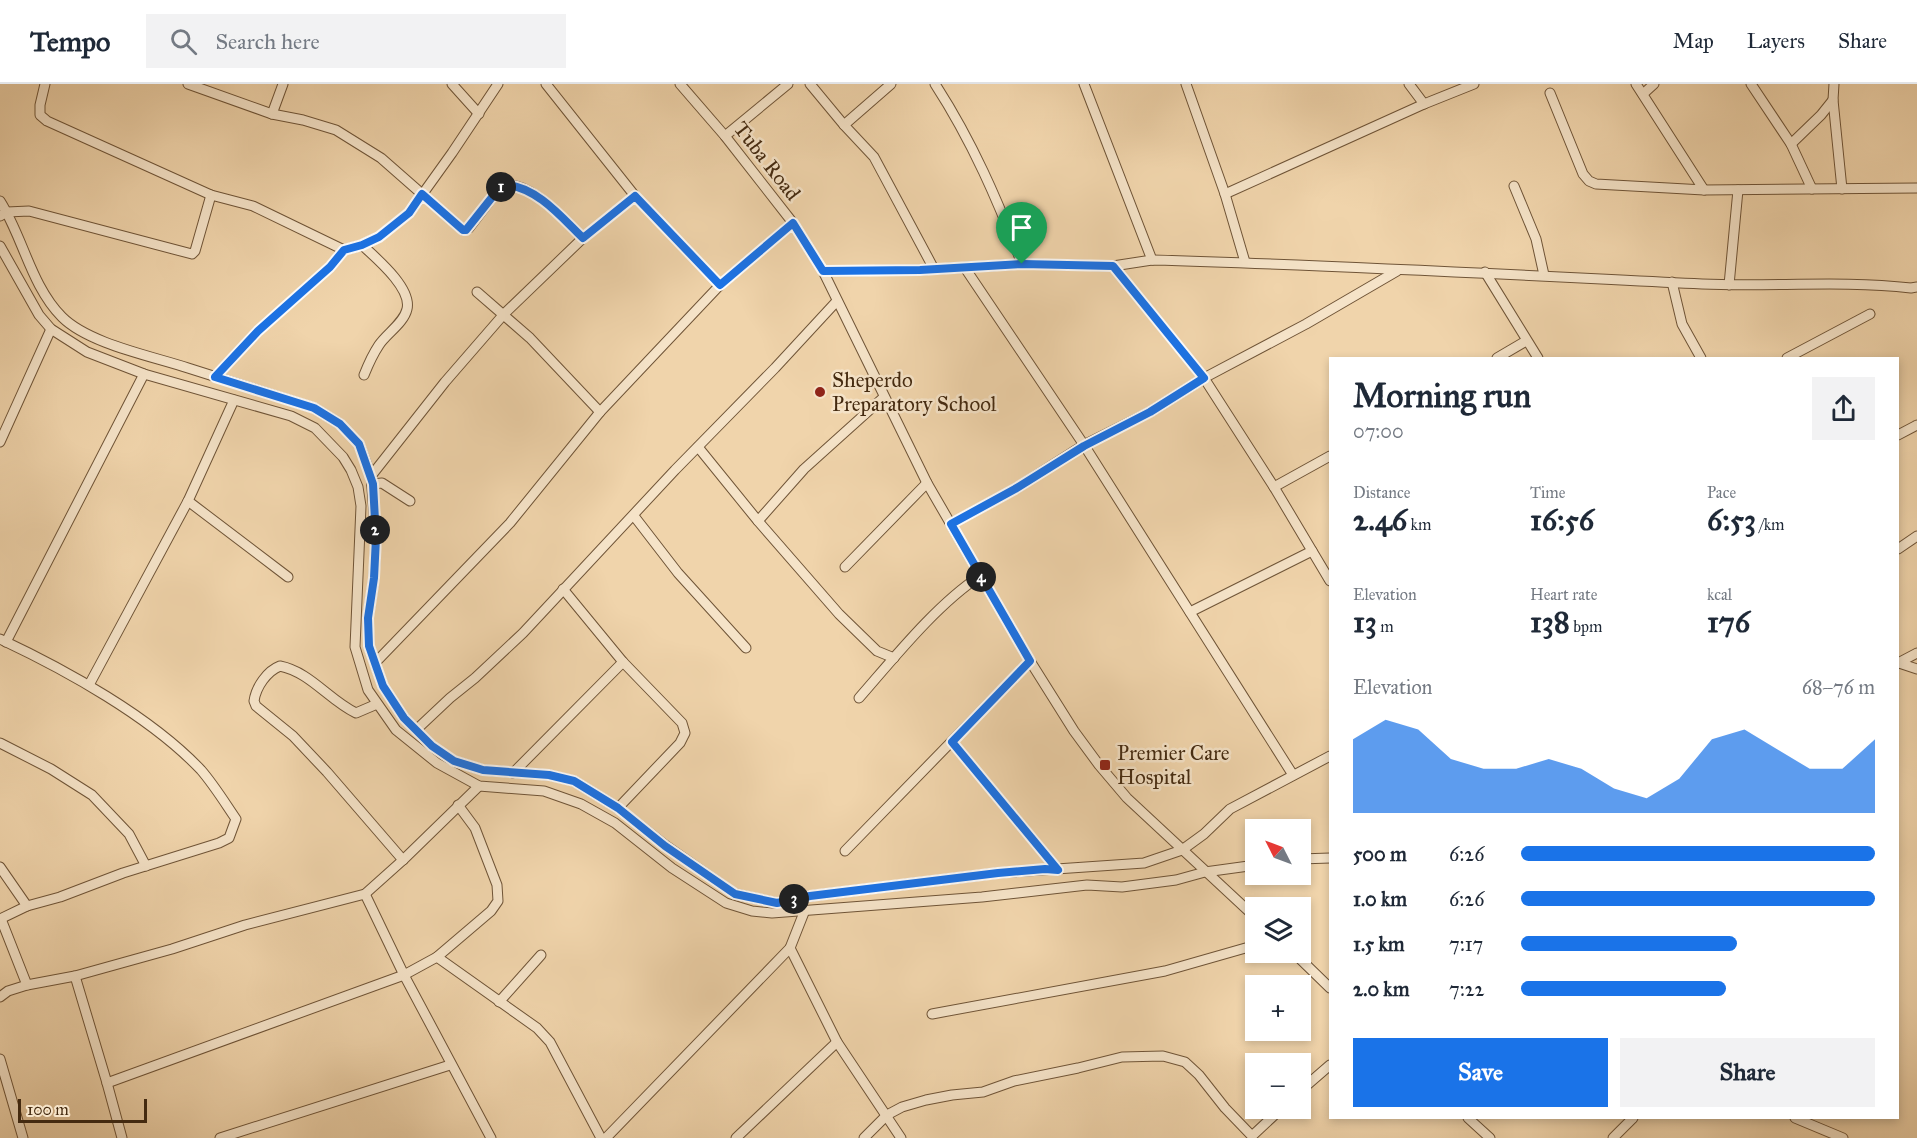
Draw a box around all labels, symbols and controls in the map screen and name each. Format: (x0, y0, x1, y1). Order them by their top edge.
search box (146, 14, 566, 68)
text: Tempo (30, 24, 110, 59)
icon: search (167, 25, 200, 58)
text: Search here (215, 28, 320, 55)
text: Map (1673, 28, 1714, 54)
text: Layers (1747, 28, 1805, 54)
text: Share (1838, 28, 1887, 54)
street label: Tuba Road (728, 116, 806, 206)
pin: 1 (486, 172, 516, 202)
text: 1 (498, 177, 504, 196)
pin (996, 202, 1047, 264)
icon: arrive (1005, 211, 1038, 244)
place label: Sheperdo Preparatory School (832, 367, 997, 417)
text: Morning run (1353, 376, 1531, 416)
button: share (1812, 377, 1875, 440)
marker: Sheperdo Preparatory School (813, 385, 827, 399)
text: 07:00 (1353, 419, 1404, 443)
text: Distance (1353, 483, 1410, 502)
text: Time (1530, 483, 1565, 502)
text: Pace (1707, 483, 1736, 502)
text: 2.46 (1353, 502, 1407, 538)
text: 16:56 (1530, 502, 1594, 538)
text: 6:53 (1707, 502, 1756, 538)
pin: 2 (360, 515, 390, 545)
text: km (1407, 515, 1431, 534)
text: /km (1756, 515, 1785, 534)
text: 2 (371, 520, 379, 539)
pin: 4 (966, 562, 996, 592)
text: 4 (977, 567, 985, 586)
text: Elevation (1353, 585, 1417, 604)
text: Heart rate (1530, 585, 1597, 604)
text: kcal (1707, 585, 1732, 604)
text: 13 (1353, 604, 1377, 640)
text: 138 (1530, 604, 1570, 640)
text: 176 (1707, 604, 1750, 640)
text: m (1377, 617, 1394, 636)
text: bpm (1570, 617, 1602, 636)
text: Elevation (1353, 675, 1432, 699)
text: 68–76 m (1802, 675, 1875, 699)
place label: Premier Care Hospital (1117, 740, 1230, 790)
marker: Premier Care Hospital (1098, 758, 1112, 772)
north arrow (1245, 819, 1311, 885)
map controls (1245, 819, 1311, 1119)
text: 500 m (1353, 842, 1407, 866)
text: 6:26 (1449, 842, 1484, 866)
pin: 3 (779, 884, 809, 914)
text: 1.0 km (1353, 887, 1407, 911)
text: 6:26 (1449, 887, 1484, 911)
text: 3 (791, 889, 797, 908)
button: layers (1245, 897, 1311, 963)
text: 1.5 km (1353, 932, 1404, 956)
text: 7:17 (1449, 932, 1483, 956)
button: + (1245, 975, 1311, 1041)
text: 2.0 km (1353, 977, 1409, 1001)
text: 7:22 (1449, 977, 1484, 1001)
button: Save (1353, 1038, 1608, 1107)
button: Share (1620, 1038, 1875, 1107)
button: − (1245, 1053, 1311, 1119)
scale bar (18, 1096, 147, 1124)
text: 100 m (27, 1100, 69, 1119)

